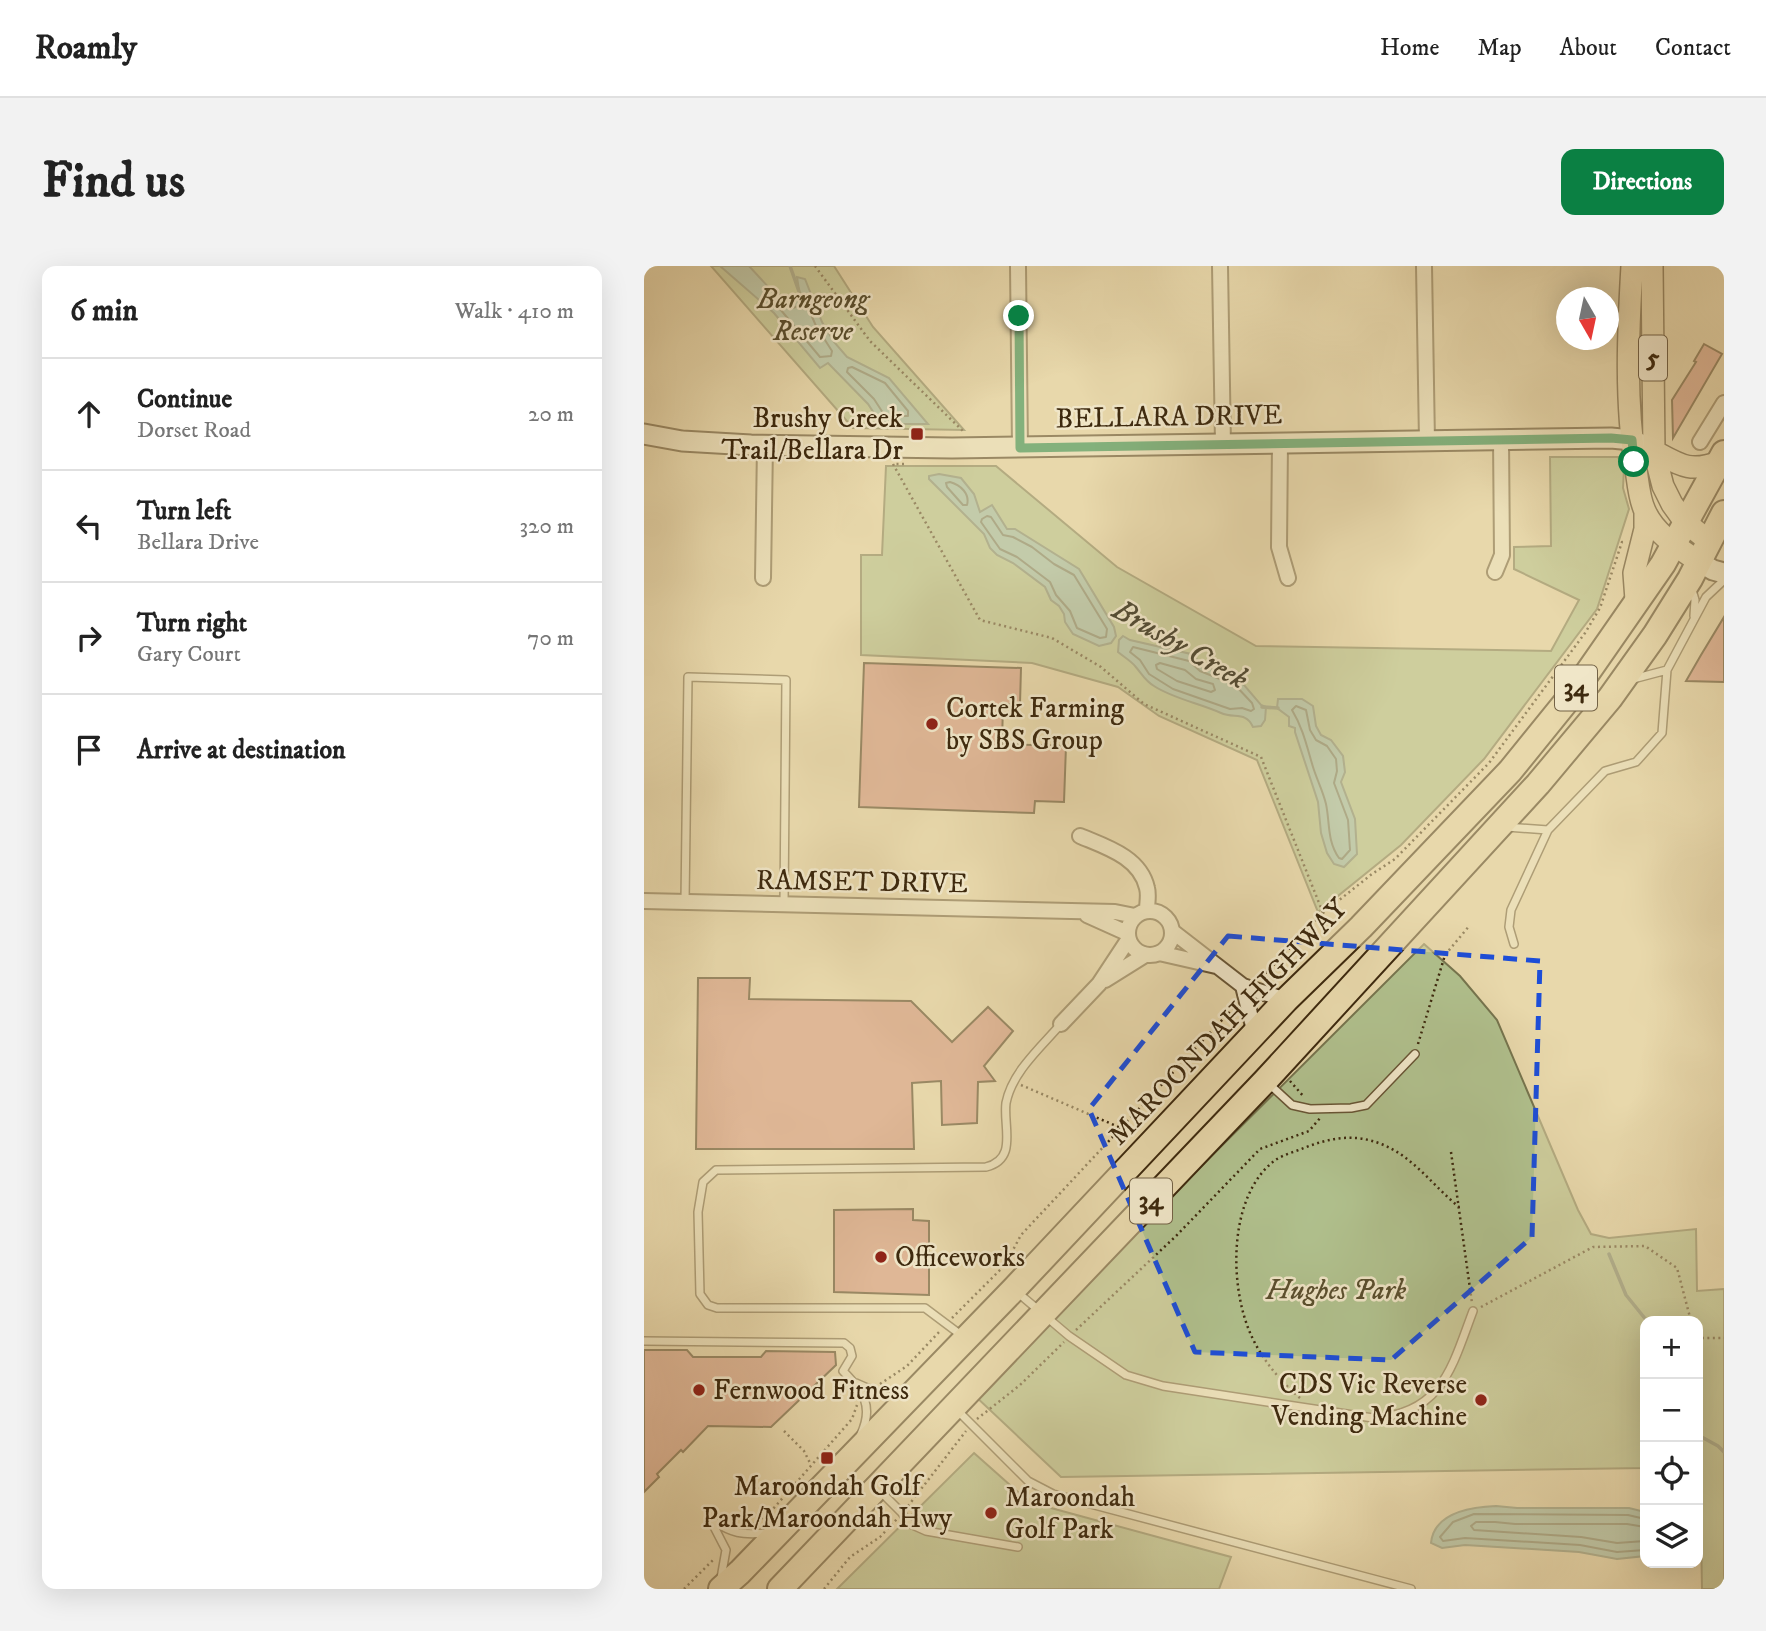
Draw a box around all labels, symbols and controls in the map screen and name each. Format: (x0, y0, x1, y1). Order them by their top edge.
text: Roamly (35, 28, 137, 69)
text: Home (1380, 33, 1439, 63)
text: Map (1477, 33, 1522, 63)
text: About (1560, 33, 1617, 63)
text: Contact (1655, 33, 1731, 63)
button: Directions (1561, 149, 1724, 215)
text: Find us (42, 151, 185, 213)
park label: Barngeong Reserve (756, 282, 871, 349)
north arrow (1556, 287, 1619, 350)
text: 6 min (70, 293, 138, 330)
text: Walk · 410 m (455, 297, 574, 326)
route end (1003, 300, 1034, 331)
road number: 5 (1639, 335, 1667, 380)
text: Continue (137, 383, 232, 416)
icon: ahead (70, 395, 108, 433)
street label: BELLARA DRIVE (1055, 398, 1283, 436)
text: 20 m (528, 400, 574, 429)
place label: Brushy Creek Trail/Bellara Dr (721, 401, 904, 468)
text: Dorset Road (137, 416, 251, 445)
marker: Brushy Creek Trail/Bellara Dr (909, 426, 925, 442)
route start (1618, 446, 1649, 477)
text: Turn left (137, 495, 231, 528)
icon: left (70, 507, 108, 545)
text: 320 m (520, 512, 574, 541)
text: Bellara Drive (137, 528, 259, 557)
water label: Brushy Creek (1105, 591, 1254, 699)
text: Turn right (137, 607, 247, 640)
icon: right (70, 619, 108, 657)
text: 70 m (527, 624, 574, 653)
text: Gary Court (137, 640, 241, 669)
road number: 34 (1555, 666, 1597, 710)
place label: Cortek Farming by SBS Group (946, 691, 1125, 758)
marker: Cortek Farming by SBS Group (924, 716, 940, 732)
icon: arrive (70, 731, 108, 769)
text: Arrive at destination (137, 734, 346, 767)
street label: RAMSET DRIVE (756, 863, 968, 901)
street label: MAROONDAH HIGHWAY (1101, 891, 1355, 1153)
road number: 34 (1130, 1178, 1172, 1224)
place label: Officeworks (895, 1240, 1025, 1275)
marker: Officeworks (873, 1249, 889, 1265)
park label: Hughes Park (1265, 1273, 1406, 1308)
map controls (1640, 1316, 1703, 1568)
button: + (1640, 1316, 1703, 1379)
place label: CDS Vic Reverse Vending Machine (1271, 1367, 1467, 1434)
place label: Fernwood Fitness (713, 1373, 909, 1408)
button: − (1640, 1379, 1703, 1442)
marker: Fernwood Fitness (691, 1382, 707, 1398)
marker: CDS Vic Reverse Vending Machine (1473, 1392, 1489, 1408)
button: locate (1640, 1442, 1703, 1505)
marker: Maroondah Golf Park/Maroondah Hwy (819, 1450, 835, 1466)
place label: Maroondah Golf Park/Maroondah Hwy (702, 1469, 953, 1536)
place label: Maroondah Golf Park (1005, 1480, 1136, 1547)
marker: Maroondah Golf Park (983, 1505, 999, 1521)
button: layers (1640, 1505, 1703, 1568)

